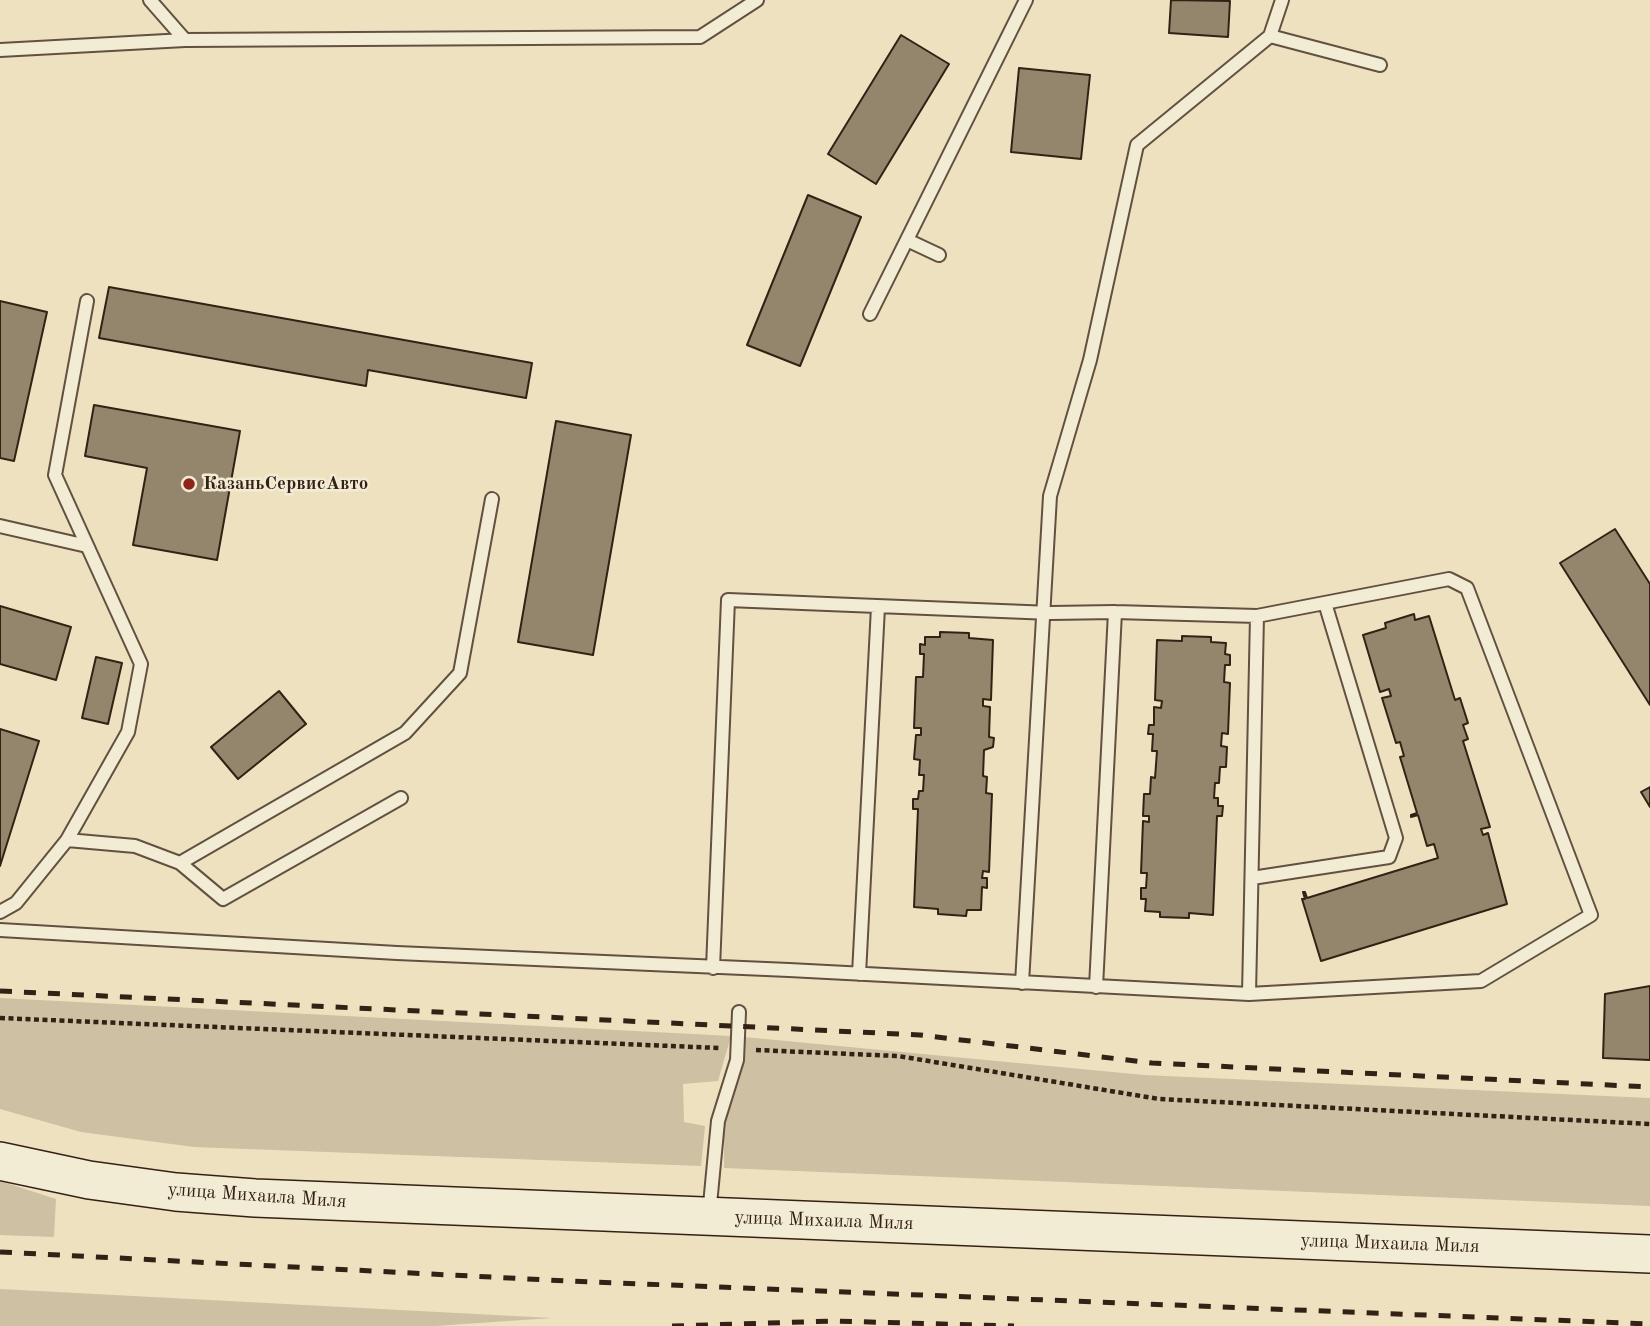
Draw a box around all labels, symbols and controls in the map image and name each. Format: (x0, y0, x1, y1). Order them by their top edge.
place label: КазаньСервисАвто (203, 473, 368, 495)
marker: КазаньСервисАвто (181, 476, 197, 492)
street label: улица Михаила Миля (167, 1178, 347, 1214)
street label: улица Михаила Миля (734, 1206, 914, 1236)
street label: улица Михаила Миля (1300, 1229, 1480, 1259)

